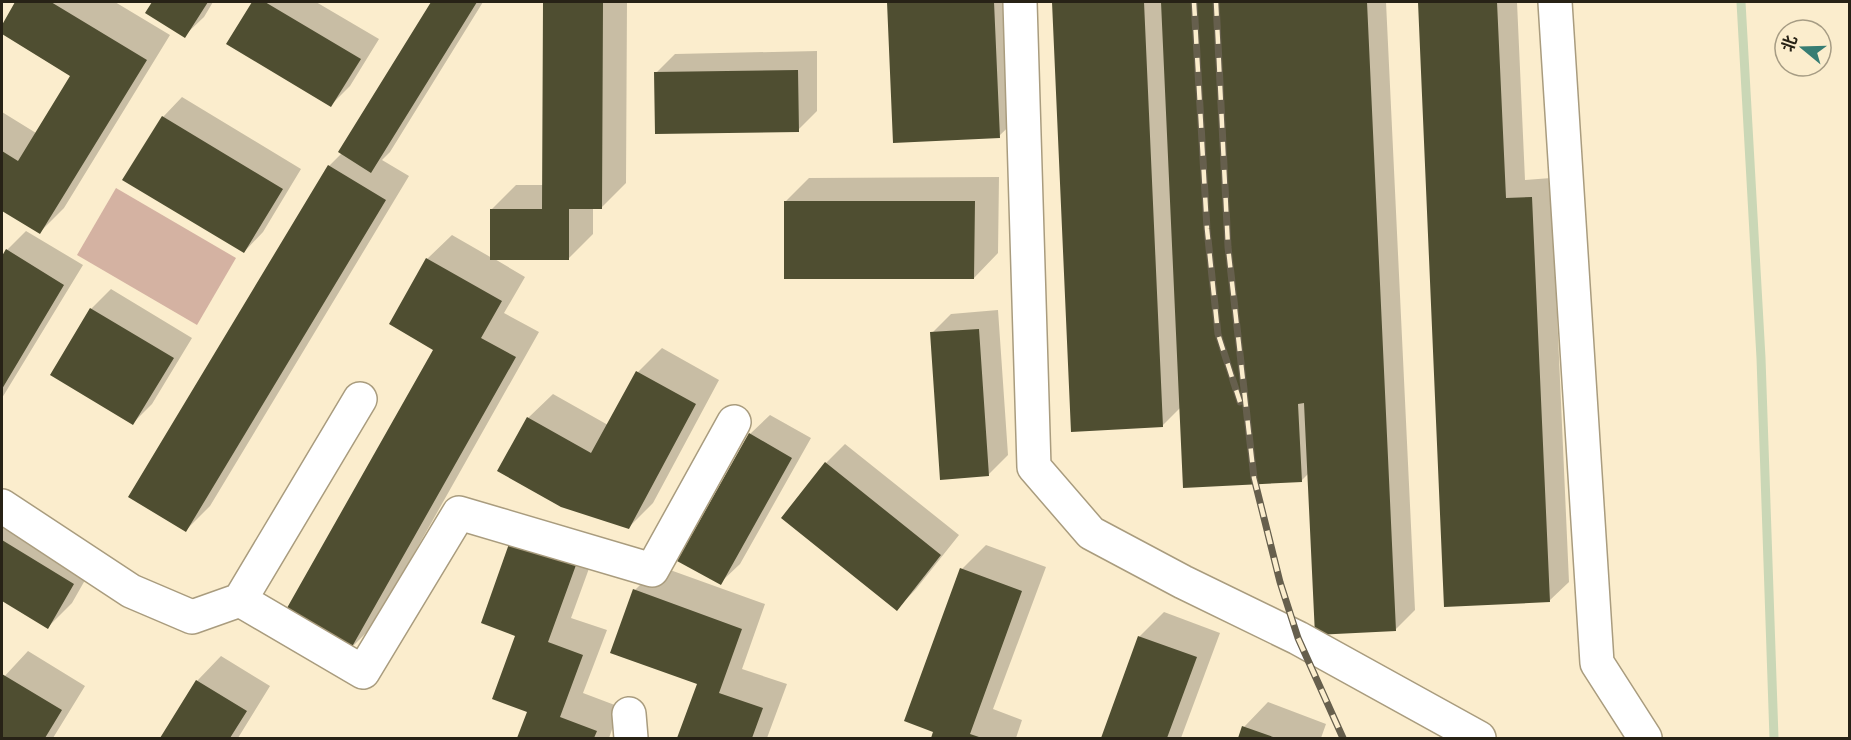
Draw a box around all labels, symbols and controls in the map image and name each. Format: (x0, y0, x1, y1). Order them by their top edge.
north arrow (1773, 18, 1833, 78)
text: 北 (1776, 32, 1801, 54)

